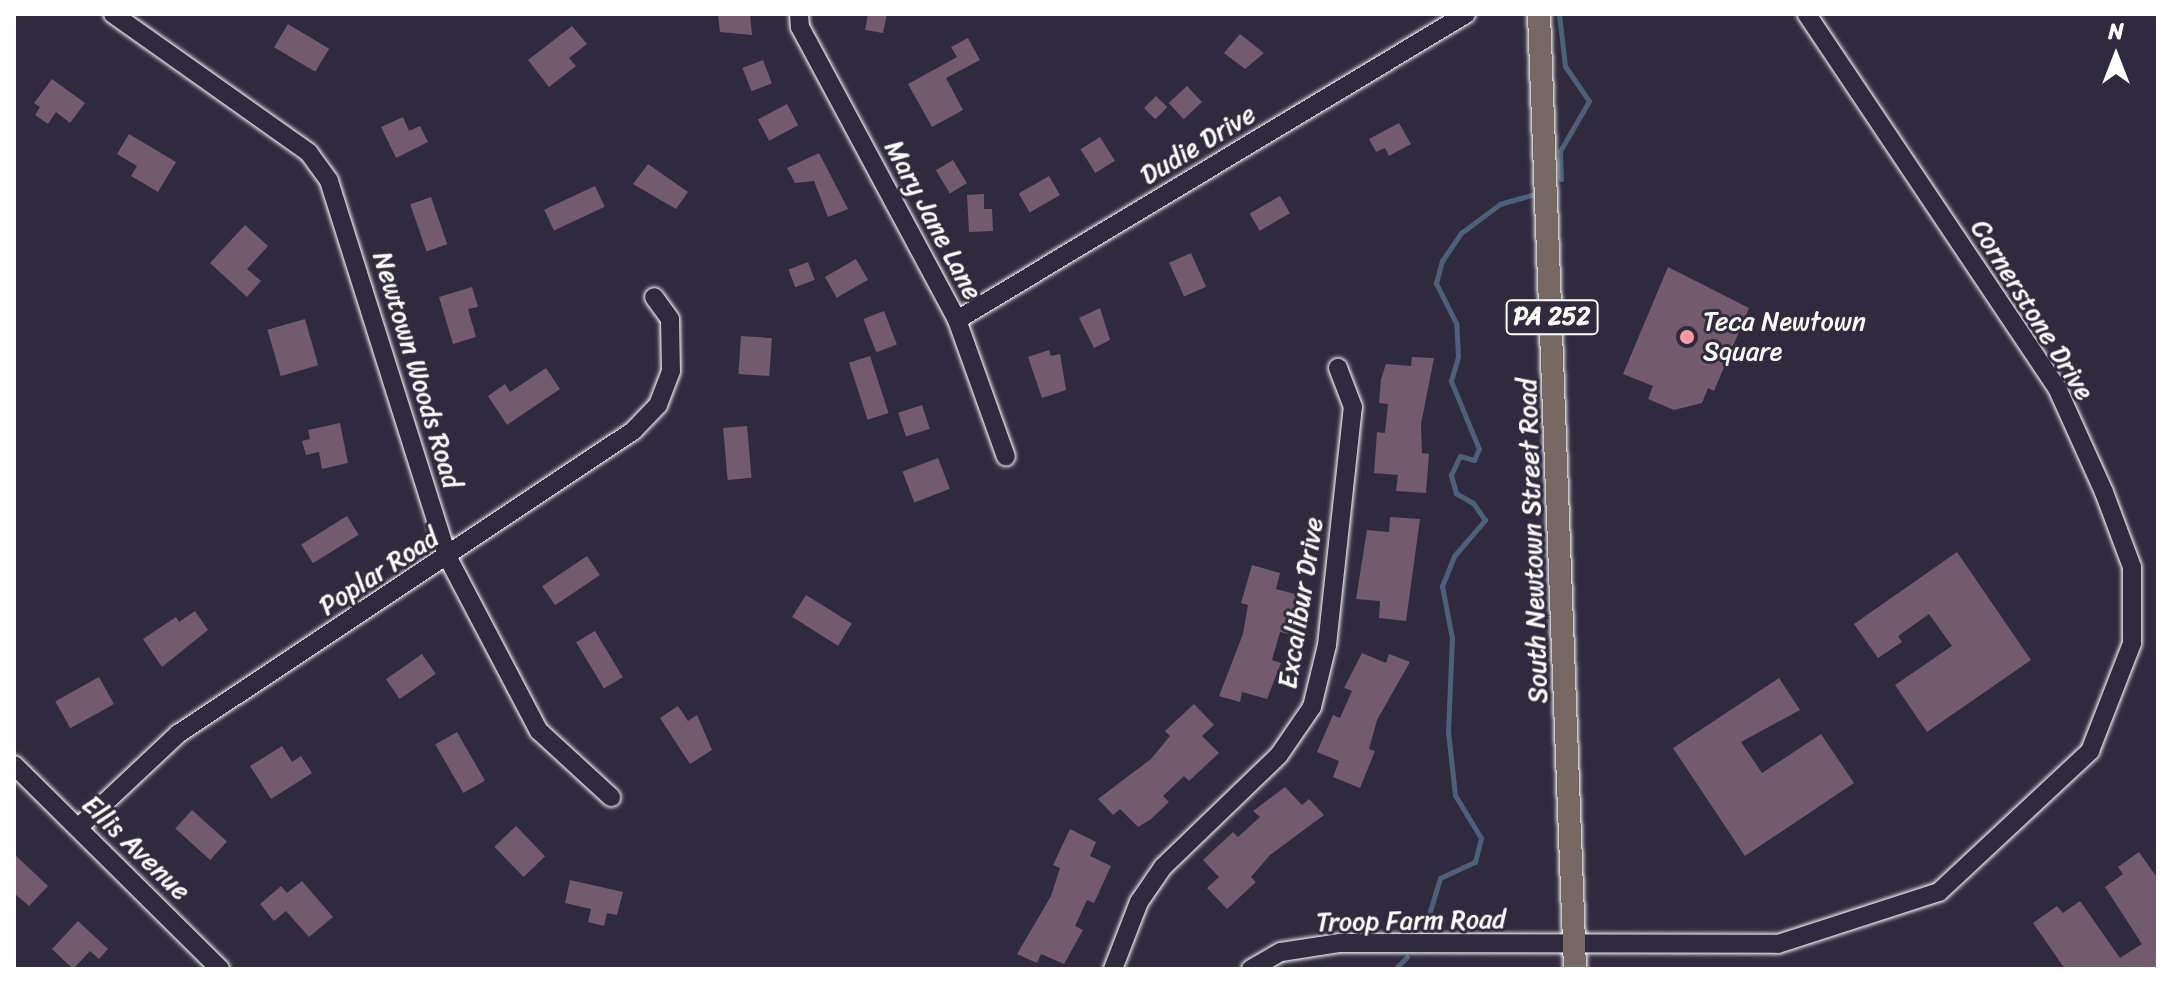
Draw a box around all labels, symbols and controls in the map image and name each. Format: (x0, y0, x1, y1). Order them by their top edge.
text: N (2108, 12, 2124, 51)
north arrow (2076, 16, 2156, 96)
street label: Dudie Drive (1135, 99, 1261, 191)
street label: Mary Jane Lane (878, 135, 988, 305)
street label: Cornerstone Drive (1964, 214, 2100, 406)
street label: Newtown Woods Road (366, 247, 468, 493)
road number: PA 252 (1504, 297, 1600, 337)
place label: Teca Newtown Square (1703, 306, 1867, 368)
marker: Teca Newtown Square (1678, 328, 1696, 346)
street label: South Newtown Street Road (1512, 378, 1554, 704)
street label: Excalibur Drive (1272, 515, 1330, 691)
street label: Poplar Road (313, 522, 445, 622)
street label: Ellis Avenue (76, 789, 196, 907)
street label: Troop Farm Road (1316, 904, 1506, 938)

